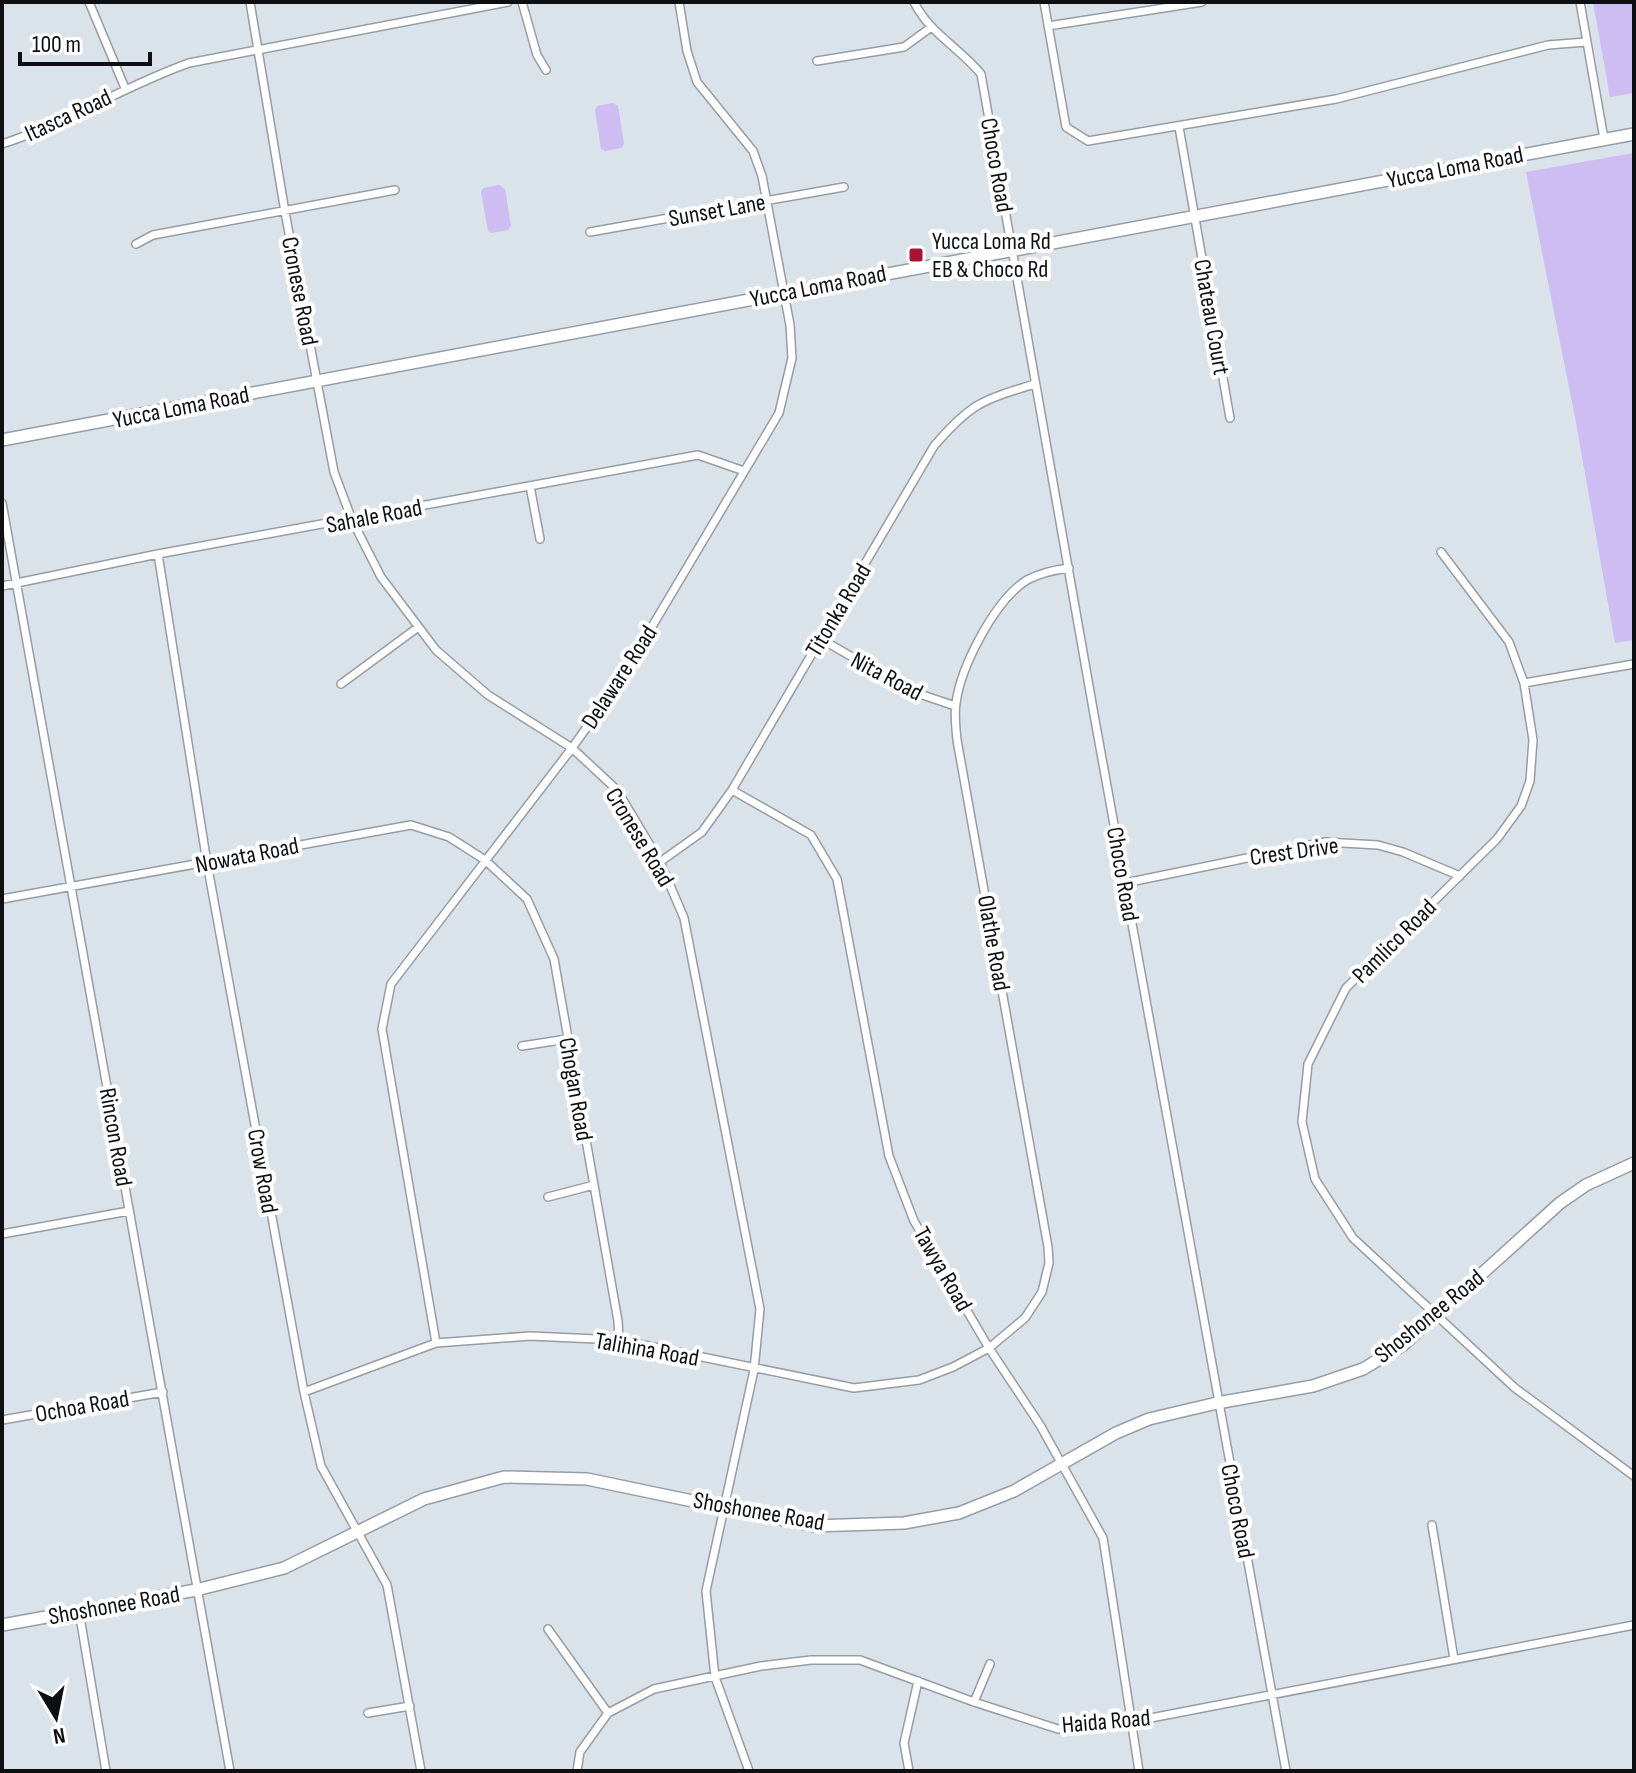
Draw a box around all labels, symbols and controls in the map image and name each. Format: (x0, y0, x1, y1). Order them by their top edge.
scale bar (20, 16, 150, 66)
text: 100 m (32, 30, 81, 59)
street label: Itasca Road (20, 83, 116, 148)
street label: Choco Road (974, 116, 1019, 214)
street label: Yucca Loma Road (1385, 140, 1526, 195)
street label: Sunset Lane (666, 188, 768, 233)
place label: Yucca Loma Rd EB & Choco Rd (932, 227, 1051, 284)
street label: Cronese Road (275, 234, 324, 348)
marker: Yucca Loma Rd EB & Choco Rd (907, 246, 925, 264)
street label: Chateau Court (1187, 257, 1236, 377)
street label: Yucca Loma Road (748, 259, 889, 314)
street label: Yucca Loma Road (111, 380, 252, 435)
street label: Sahale Road (324, 493, 424, 540)
street label: Titonka Road (799, 558, 878, 662)
street label: Delaware Road (575, 620, 664, 734)
street label: Nita Road (846, 646, 928, 707)
street label: Cronese Road (599, 783, 680, 892)
street label: Choco Road (1100, 825, 1145, 923)
street label: Nowata Road (193, 831, 301, 880)
street label: Crest Drive (1248, 831, 1340, 872)
street label: Olathe Road (971, 893, 1016, 993)
street label: Pamlico Road (1346, 893, 1442, 989)
street label: Chogan Road (552, 1035, 599, 1143)
street label: Rincon Road (93, 1086, 138, 1189)
street label: Crow Road (241, 1127, 284, 1216)
street label: Tawya Road (907, 1222, 978, 1317)
street label: Shoshonee Road (1369, 1263, 1490, 1369)
street label: Talihina Road (593, 1326, 701, 1373)
street label: Ochoa Road (33, 1384, 131, 1429)
street label: Choco Road (1214, 1462, 1261, 1561)
street label: Shoshonee Road (691, 1486, 827, 1537)
street label: Shoshonee Road (46, 1580, 182, 1631)
north arrow (16, 1677, 96, 1757)
street label: Haida Road (1060, 1703, 1152, 1740)
text: N (51, 1721, 67, 1750)

